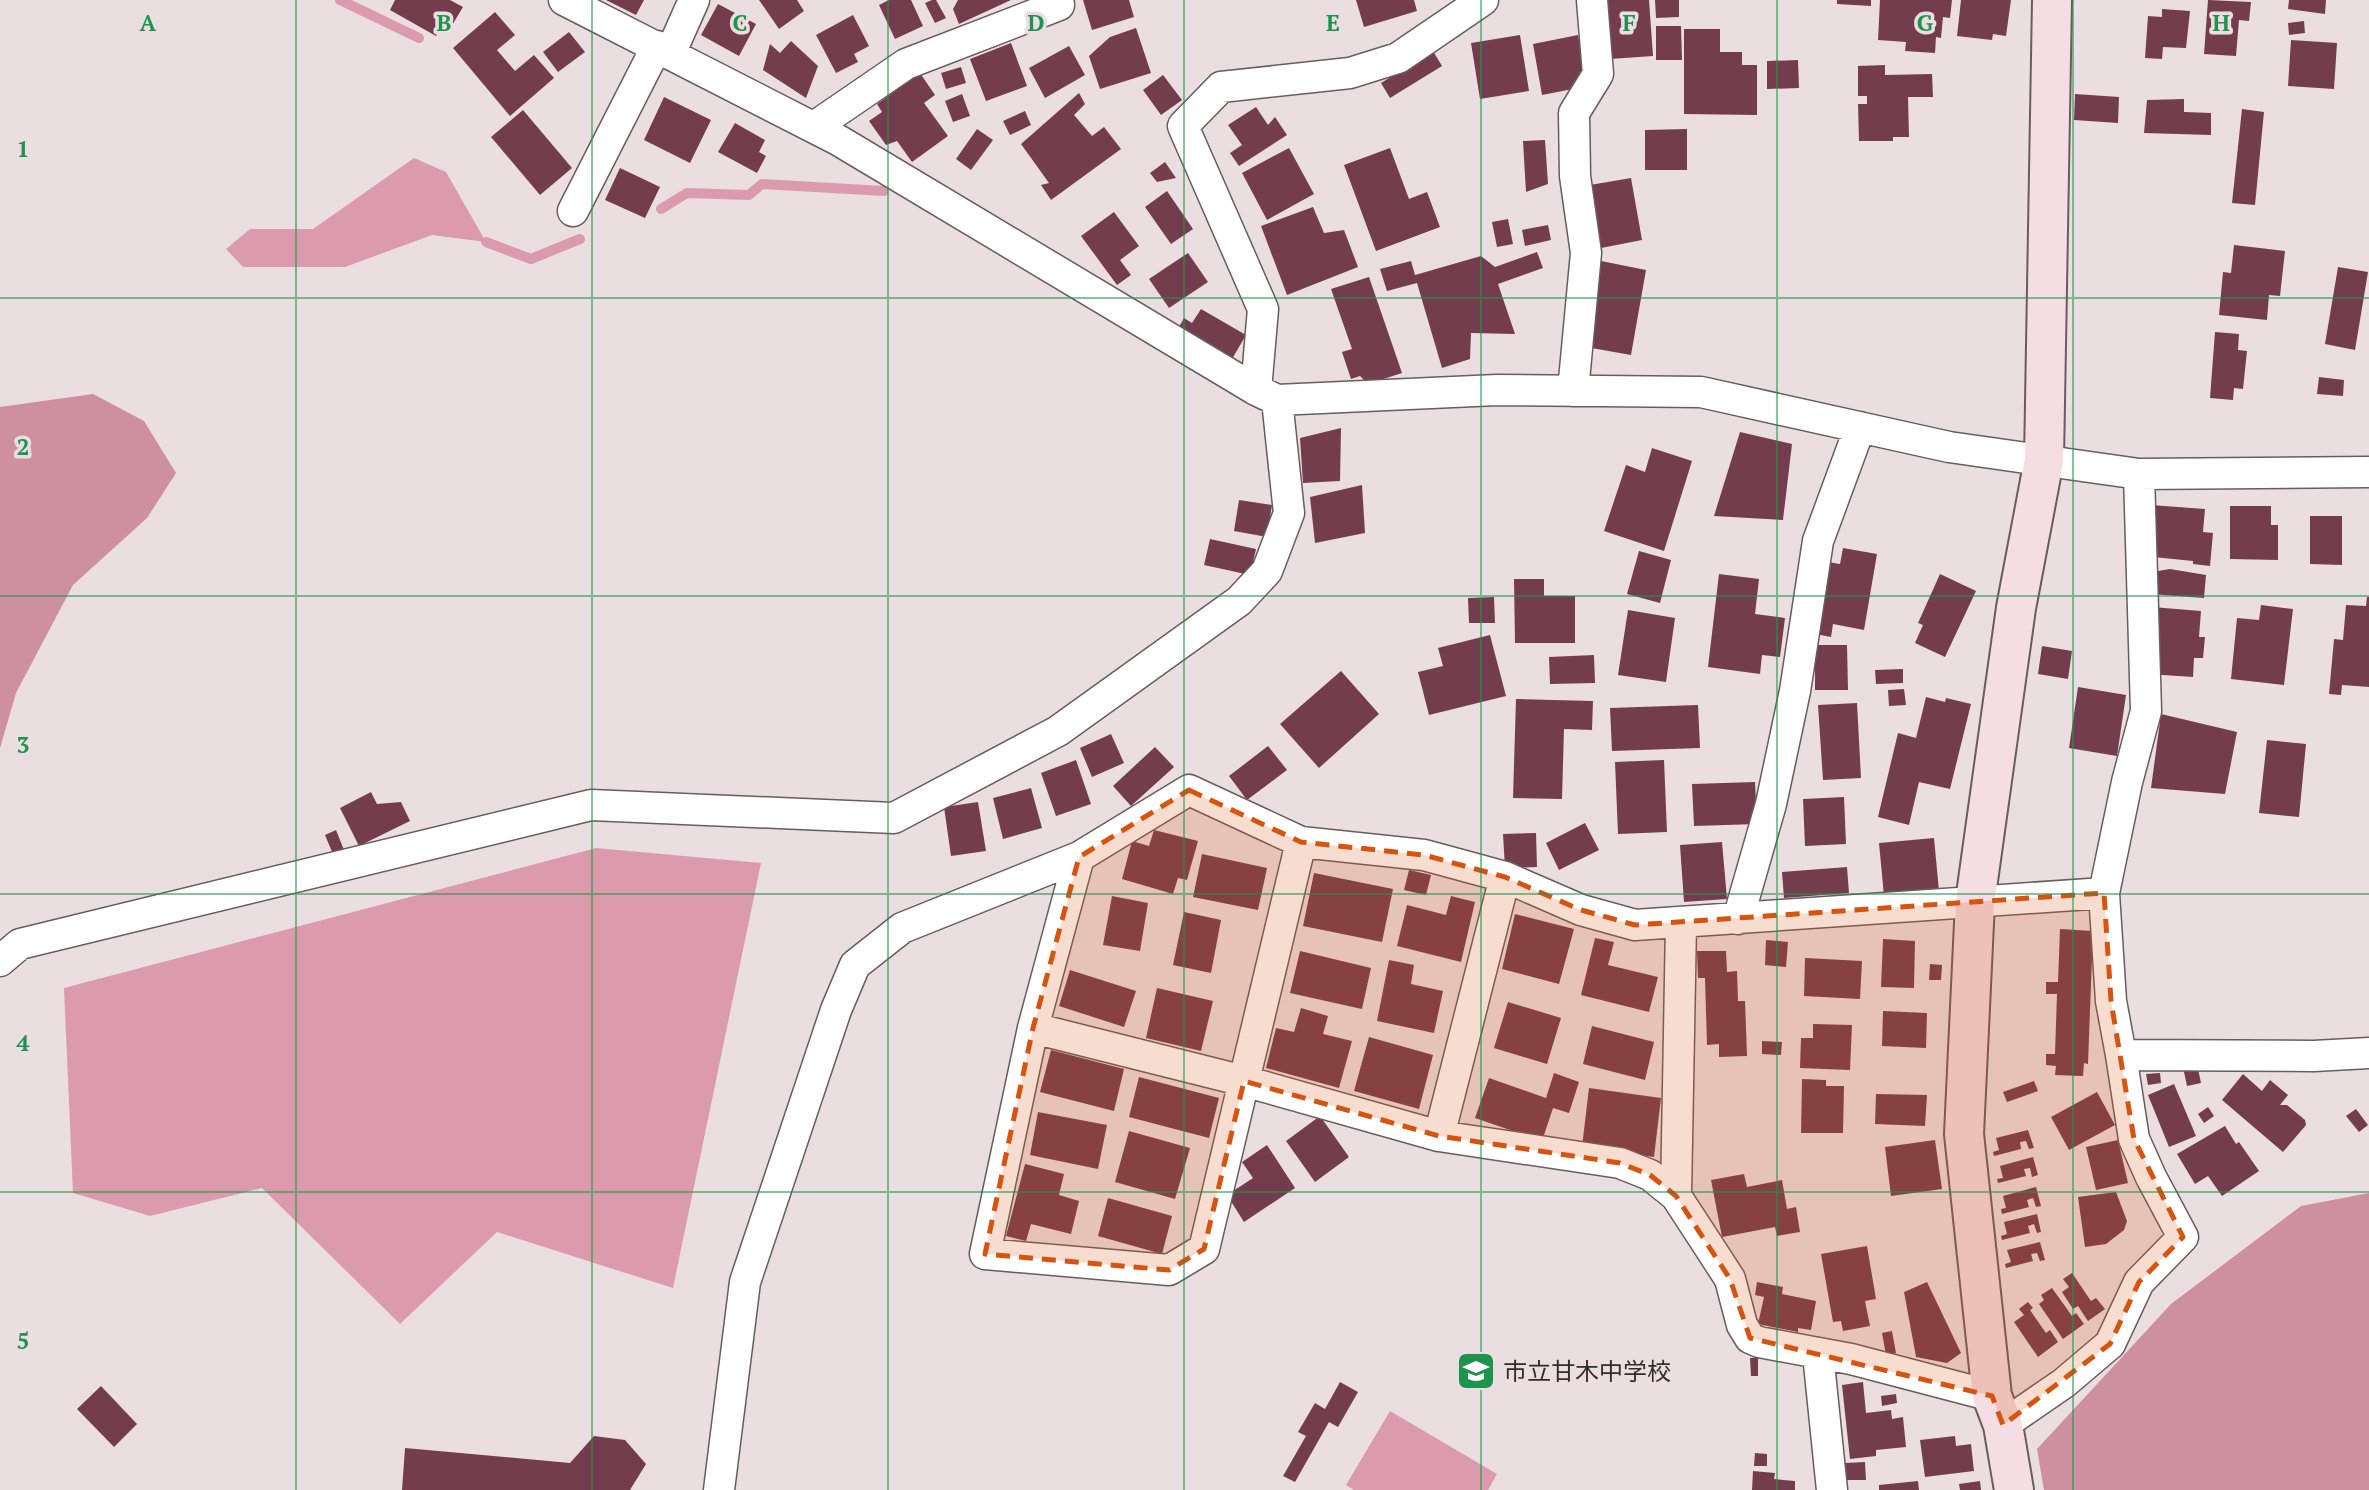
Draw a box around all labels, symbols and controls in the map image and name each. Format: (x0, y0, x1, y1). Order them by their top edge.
text: A (140, 7, 157, 38)
text: B (437, 7, 452, 38)
text: C (733, 7, 748, 38)
text: D (1028, 7, 1045, 38)
text: E (1326, 7, 1340, 38)
text: F (1622, 7, 1636, 38)
text: G (1917, 7, 1934, 38)
text: H (2212, 7, 2230, 38)
text: 1 (17, 133, 30, 164)
text: 2 (17, 431, 30, 462)
text: 3 (17, 729, 30, 760)
text: 4 (17, 1027, 30, 1058)
text: 5 (17, 1325, 30, 1356)
school or university icon: 市立甘木中学校 (1455, 1350, 1497, 1392)
place label: 市立甘木中学校 (1503, 1355, 1671, 1387)

